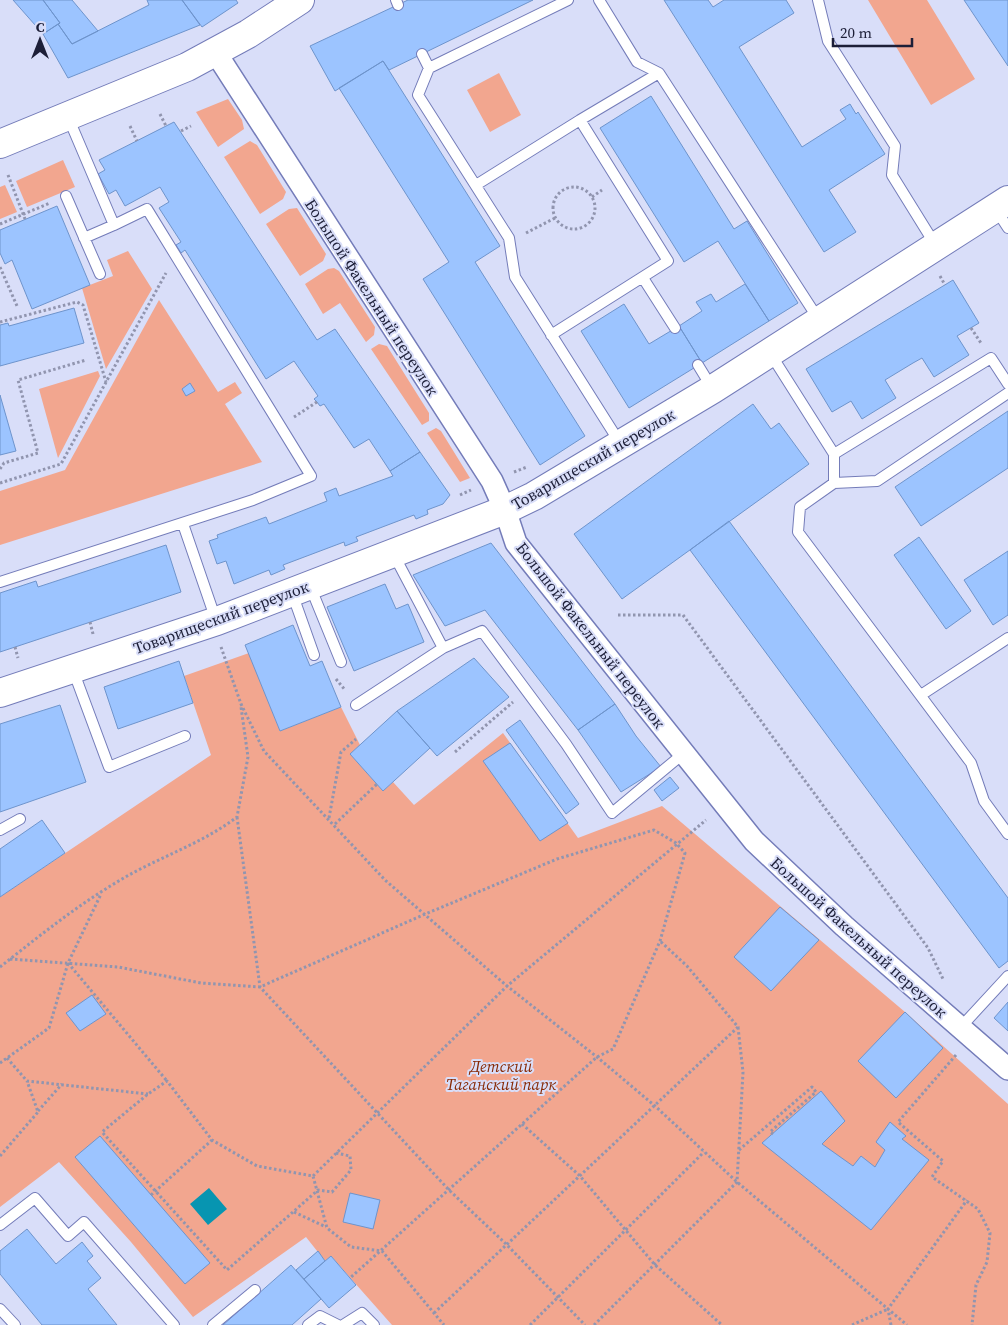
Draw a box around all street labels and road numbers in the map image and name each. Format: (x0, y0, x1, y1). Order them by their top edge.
street label: Большой Факельный переулок (300, 194, 444, 400)
street label: Товарищеский переулок (507, 403, 679, 515)
street label: Большой Факельный переулок (511, 537, 671, 733)
street label: Товарищеский переулок (130, 575, 312, 659)
street label: Большой Факельный переулок (766, 852, 952, 1022)

